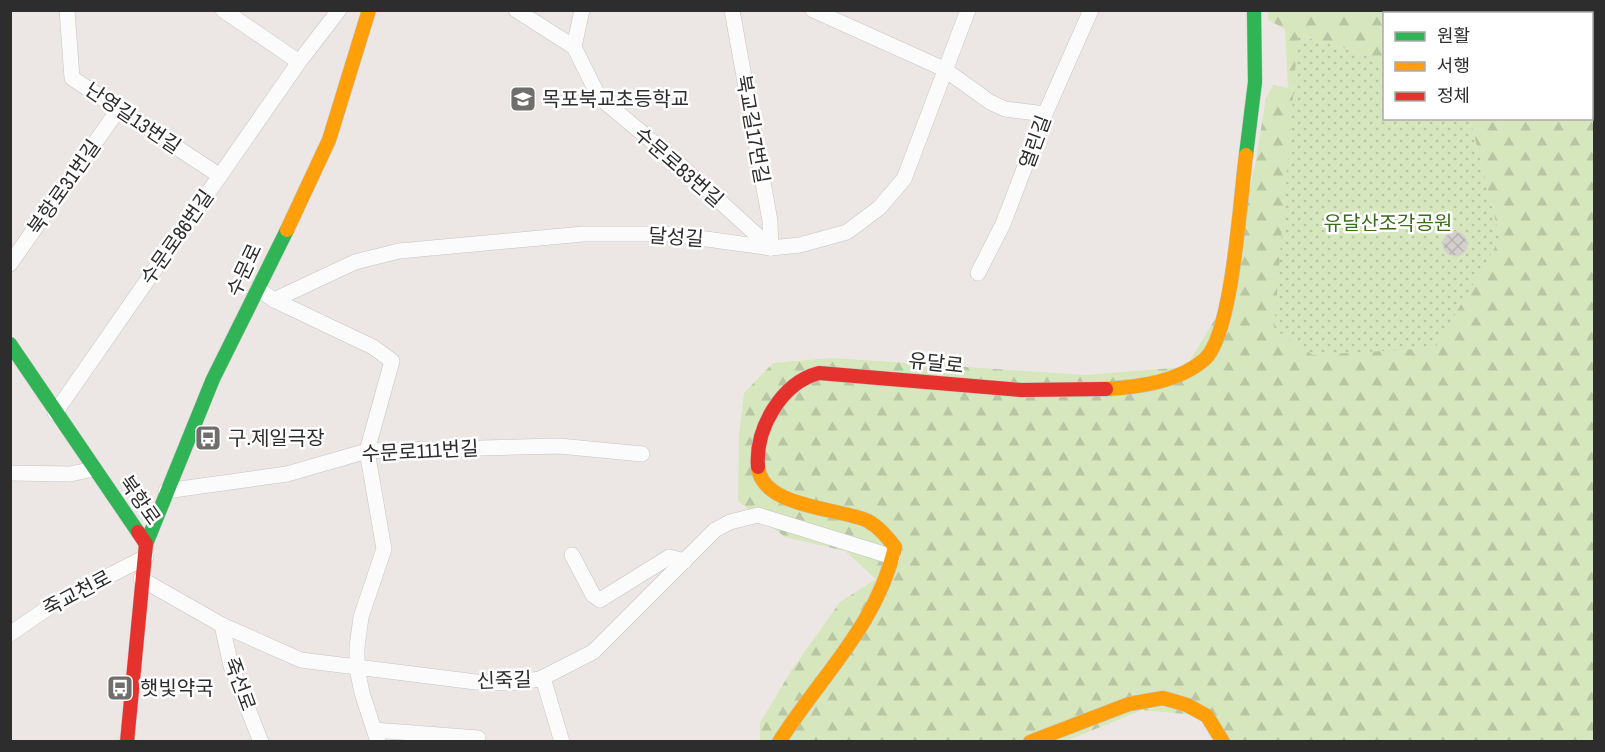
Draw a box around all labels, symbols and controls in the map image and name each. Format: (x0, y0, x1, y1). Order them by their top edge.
legend (1383, 12, 1593, 120)
text: 원활 (1437, 23, 1470, 48)
text: 서행 (1437, 53, 1470, 78)
street label: 북교길17번길 (731, 72, 776, 186)
street label: 난영길13번길 (80, 76, 187, 160)
text: 정체 (1437, 83, 1470, 108)
school or university icon: 목포북교초등학교 (508, 84, 538, 114)
place label: 목포북교초등학교 (542, 85, 689, 112)
street label: 열린길 (1012, 111, 1057, 172)
street label: 수문로83번길 (629, 120, 730, 213)
street label: 북항로31번길 (21, 134, 106, 240)
street label: 수문로86번길 (134, 184, 219, 290)
park label: 유달산조각공원 (1324, 209, 1452, 236)
street label: 달성길 (648, 221, 705, 252)
street label: 수문로 (220, 239, 267, 301)
street label: 유달로 (907, 346, 965, 379)
bus stop icon: 구.제일극장 (193, 423, 223, 453)
place label: 구.제일극장 (228, 424, 325, 451)
street label: 수문로111번길 (361, 434, 479, 467)
street label: 북항로 (114, 469, 167, 530)
street label: 죽교천로 (38, 563, 116, 622)
street label: 죽선로 (218, 653, 263, 714)
street label: 신죽길 (476, 665, 532, 694)
bus stop icon: 햇빛약국 (105, 673, 135, 703)
place label: 햇빛약국 (140, 674, 214, 701)

